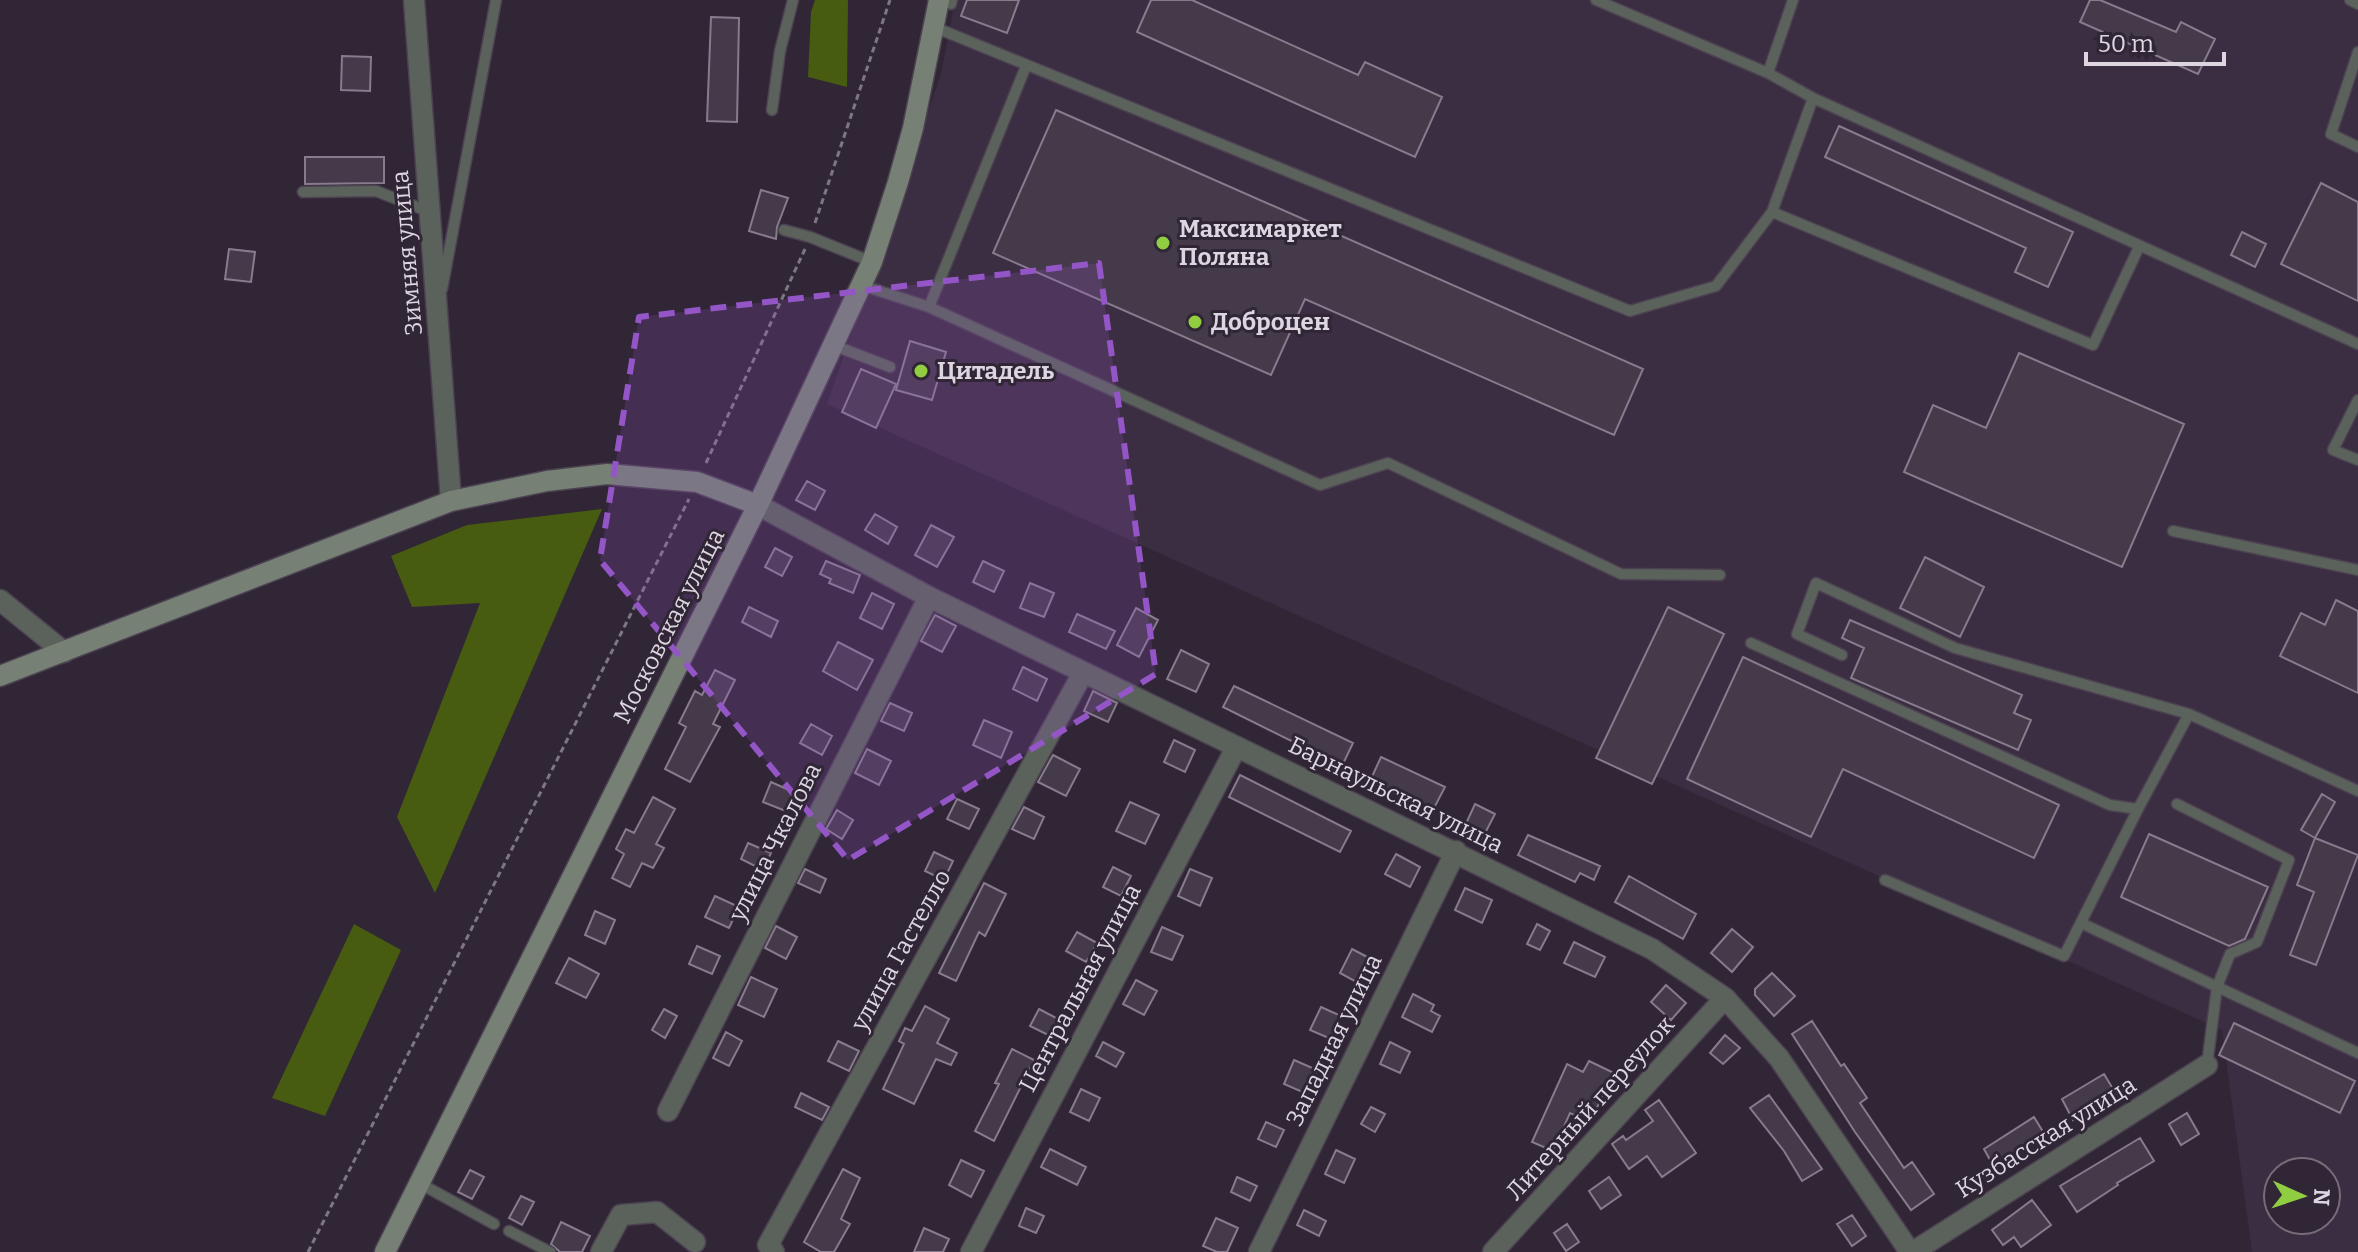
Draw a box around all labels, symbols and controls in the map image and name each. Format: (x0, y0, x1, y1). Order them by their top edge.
scale bar (2086, 16, 2224, 66)
text: 50 m (2098, 30, 2154, 58)
street label: Зимняя улица (386, 169, 428, 337)
place label: Максимаркет Поляна (1179, 215, 1342, 271)
marker: Максимаркет Поляна (1154, 234, 1172, 252)
place label: Доброцен (1211, 308, 1330, 336)
marker: Доброцен (1186, 313, 1204, 331)
place label: Цитадель (937, 357, 1054, 385)
marker: Цитадель (912, 362, 930, 380)
street label: Московская улица (608, 524, 730, 728)
street label: Барнаульская улица (1284, 731, 1508, 859)
street label: улица Чкалова (723, 758, 827, 927)
street label: улица Гастелло (845, 865, 957, 1036)
street label: Центральная улица (1013, 879, 1147, 1097)
street label: Западная улица (1280, 949, 1388, 1131)
street label: Литерный переулок (1500, 1010, 1680, 1206)
street label: Кузбасская улица (1951, 1070, 2141, 1204)
north arrow (2262, 1156, 2342, 1236)
text: N (2308, 1188, 2335, 1206)

